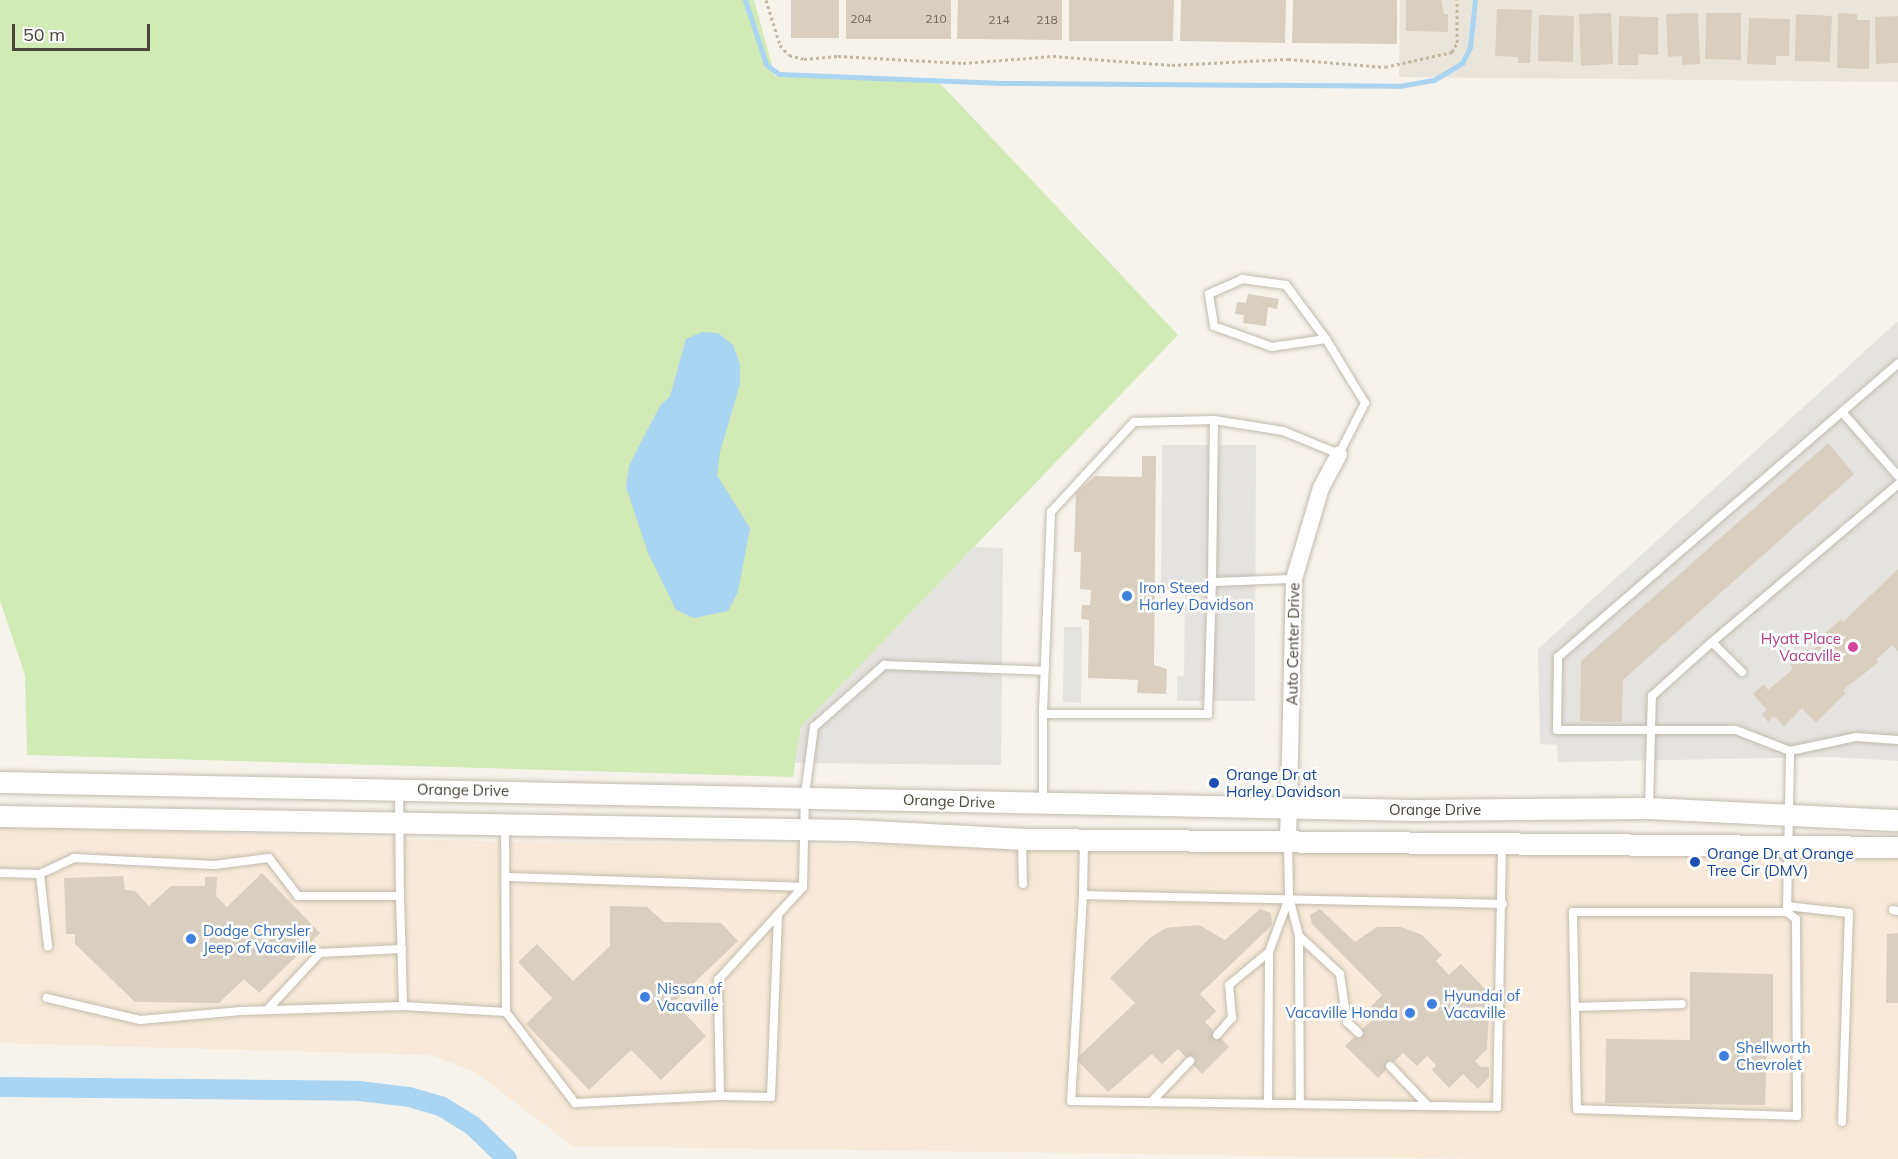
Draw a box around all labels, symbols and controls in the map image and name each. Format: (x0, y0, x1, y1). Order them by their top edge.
scale bar (15, 12, 153, 50)
house number: 204 (850, 12, 872, 26)
house number: 210 (925, 12, 947, 26)
house number: 214 (988, 13, 1010, 27)
house number: 218 (1036, 13, 1058, 27)
text: 50 m (23, 23, 65, 46)
place label: Iron Steed Harley Davidson (1139, 578, 1254, 613)
street label: Auto Center Drive (1283, 582, 1303, 706)
marker: Iron Steed Harley Davidson (1120, 589, 1134, 603)
place label: Hyatt Place Vacaville (1761, 629, 1841, 664)
marker: Hyatt Place Vacaville (1846, 640, 1860, 654)
place label: Orange Dr at Harley Davidson (1226, 765, 1341, 800)
marker: Orange Dr at Harley Davidson (1207, 776, 1221, 790)
street label: Orange Drive (417, 780, 509, 800)
street label: Orange Drive (903, 790, 995, 812)
street label: Orange Drive (1389, 801, 1481, 819)
place label: Orange Dr at Orange Tree Cir (DMV) (1707, 844, 1854, 879)
marker: Orange Dr at Orange Tree Cir (DMV) (1688, 855, 1702, 869)
place label: Dodge Chrysler Jeep of Vacaville (203, 921, 316, 956)
marker: Dodge Chrysler Jeep of Vacaville (184, 932, 198, 946)
place label: Nissan of Vacaville (657, 979, 722, 1014)
place label: Hyundai of Vacaville (1444, 986, 1520, 1021)
marker: Nissan of Vacaville (638, 990, 652, 1004)
marker: Hyundai of Vacaville (1425, 997, 1439, 1011)
place label: Vacaville Honda (1286, 1004, 1398, 1022)
marker: Vacaville Honda (1403, 1006, 1417, 1020)
place label: Shellworth Chevrolet (1736, 1038, 1811, 1073)
marker: Shellworth Chevrolet (1717, 1049, 1731, 1063)

